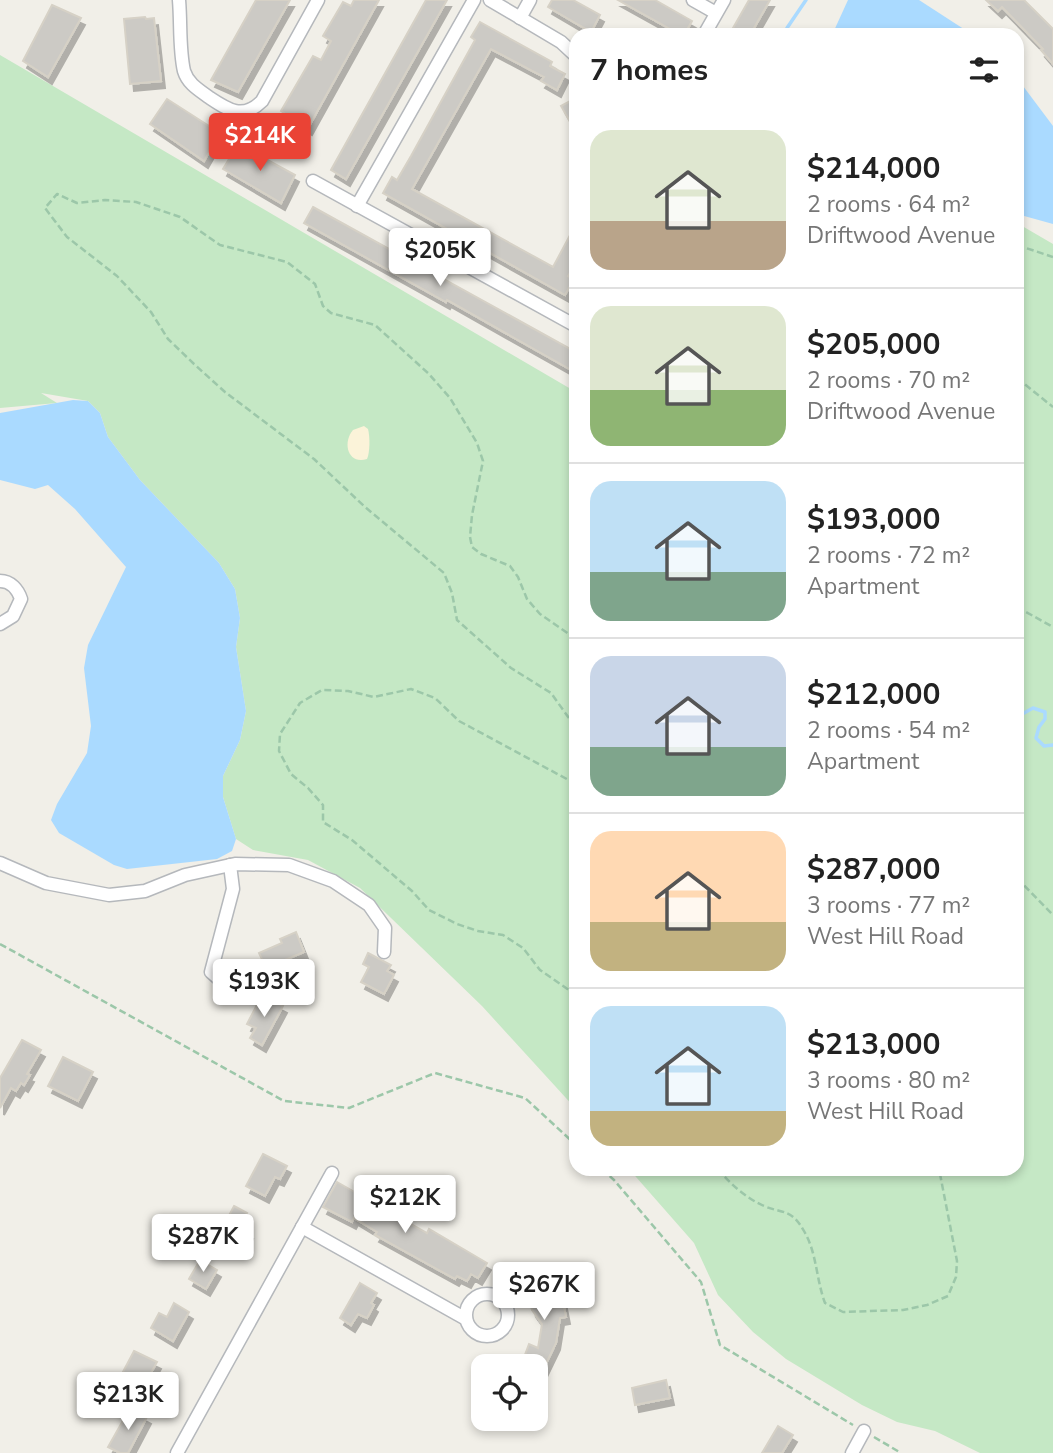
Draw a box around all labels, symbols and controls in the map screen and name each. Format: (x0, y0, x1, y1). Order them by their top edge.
text: 7 homes (590, 50, 708, 91)
icon: filters (965, 51, 1003, 89)
pin: $214K (211, 114, 309, 173)
text: $214K (225, 120, 295, 151)
text: $214,000 (807, 148, 940, 189)
icon: home (646, 158, 730, 242)
text: 2 rooms · 64 m² (807, 189, 970, 220)
text: Driftwood Avenue (807, 220, 995, 251)
pin: $205K (391, 229, 489, 288)
text: $205K (405, 235, 475, 266)
text: $205,000 (807, 324, 940, 365)
icon: home (646, 334, 730, 418)
text: 2 rooms · 70 m² (807, 365, 970, 396)
text: Driftwood Avenue (807, 396, 995, 427)
text: $193,000 (807, 499, 940, 540)
icon: home (646, 509, 730, 593)
text: 2 rooms · 72 m² (807, 540, 970, 571)
text: Apartment (807, 571, 919, 602)
text: $212,000 (807, 674, 940, 715)
icon: home (646, 684, 730, 768)
text: 2 rooms · 54 m² (807, 715, 970, 746)
text: Apartment (807, 746, 919, 777)
text: $287,000 (807, 849, 940, 890)
icon: home (646, 859, 730, 943)
text: 3 rooms · 77 m² (807, 890, 970, 921)
text: West Hill Road (807, 921, 964, 952)
pin: $193K (215, 960, 313, 1019)
text: $193K (229, 966, 299, 997)
text: $213,000 (807, 1024, 940, 1065)
icon: home (646, 1034, 730, 1118)
text: 3 rooms · 80 m² (807, 1065, 970, 1096)
text: West Hill Road (807, 1096, 964, 1127)
pin: $212K (356, 1176, 454, 1235)
text: $212K (370, 1182, 440, 1213)
pin: $287K (154, 1214, 252, 1274)
text: $287K (168, 1221, 238, 1252)
pin: $267K (495, 1262, 593, 1322)
text: $267K (509, 1269, 579, 1300)
map controls (471, 1354, 548, 1431)
button: locate (471, 1354, 548, 1431)
pin: $213K (79, 1372, 177, 1432)
text: $213K (93, 1379, 163, 1410)

